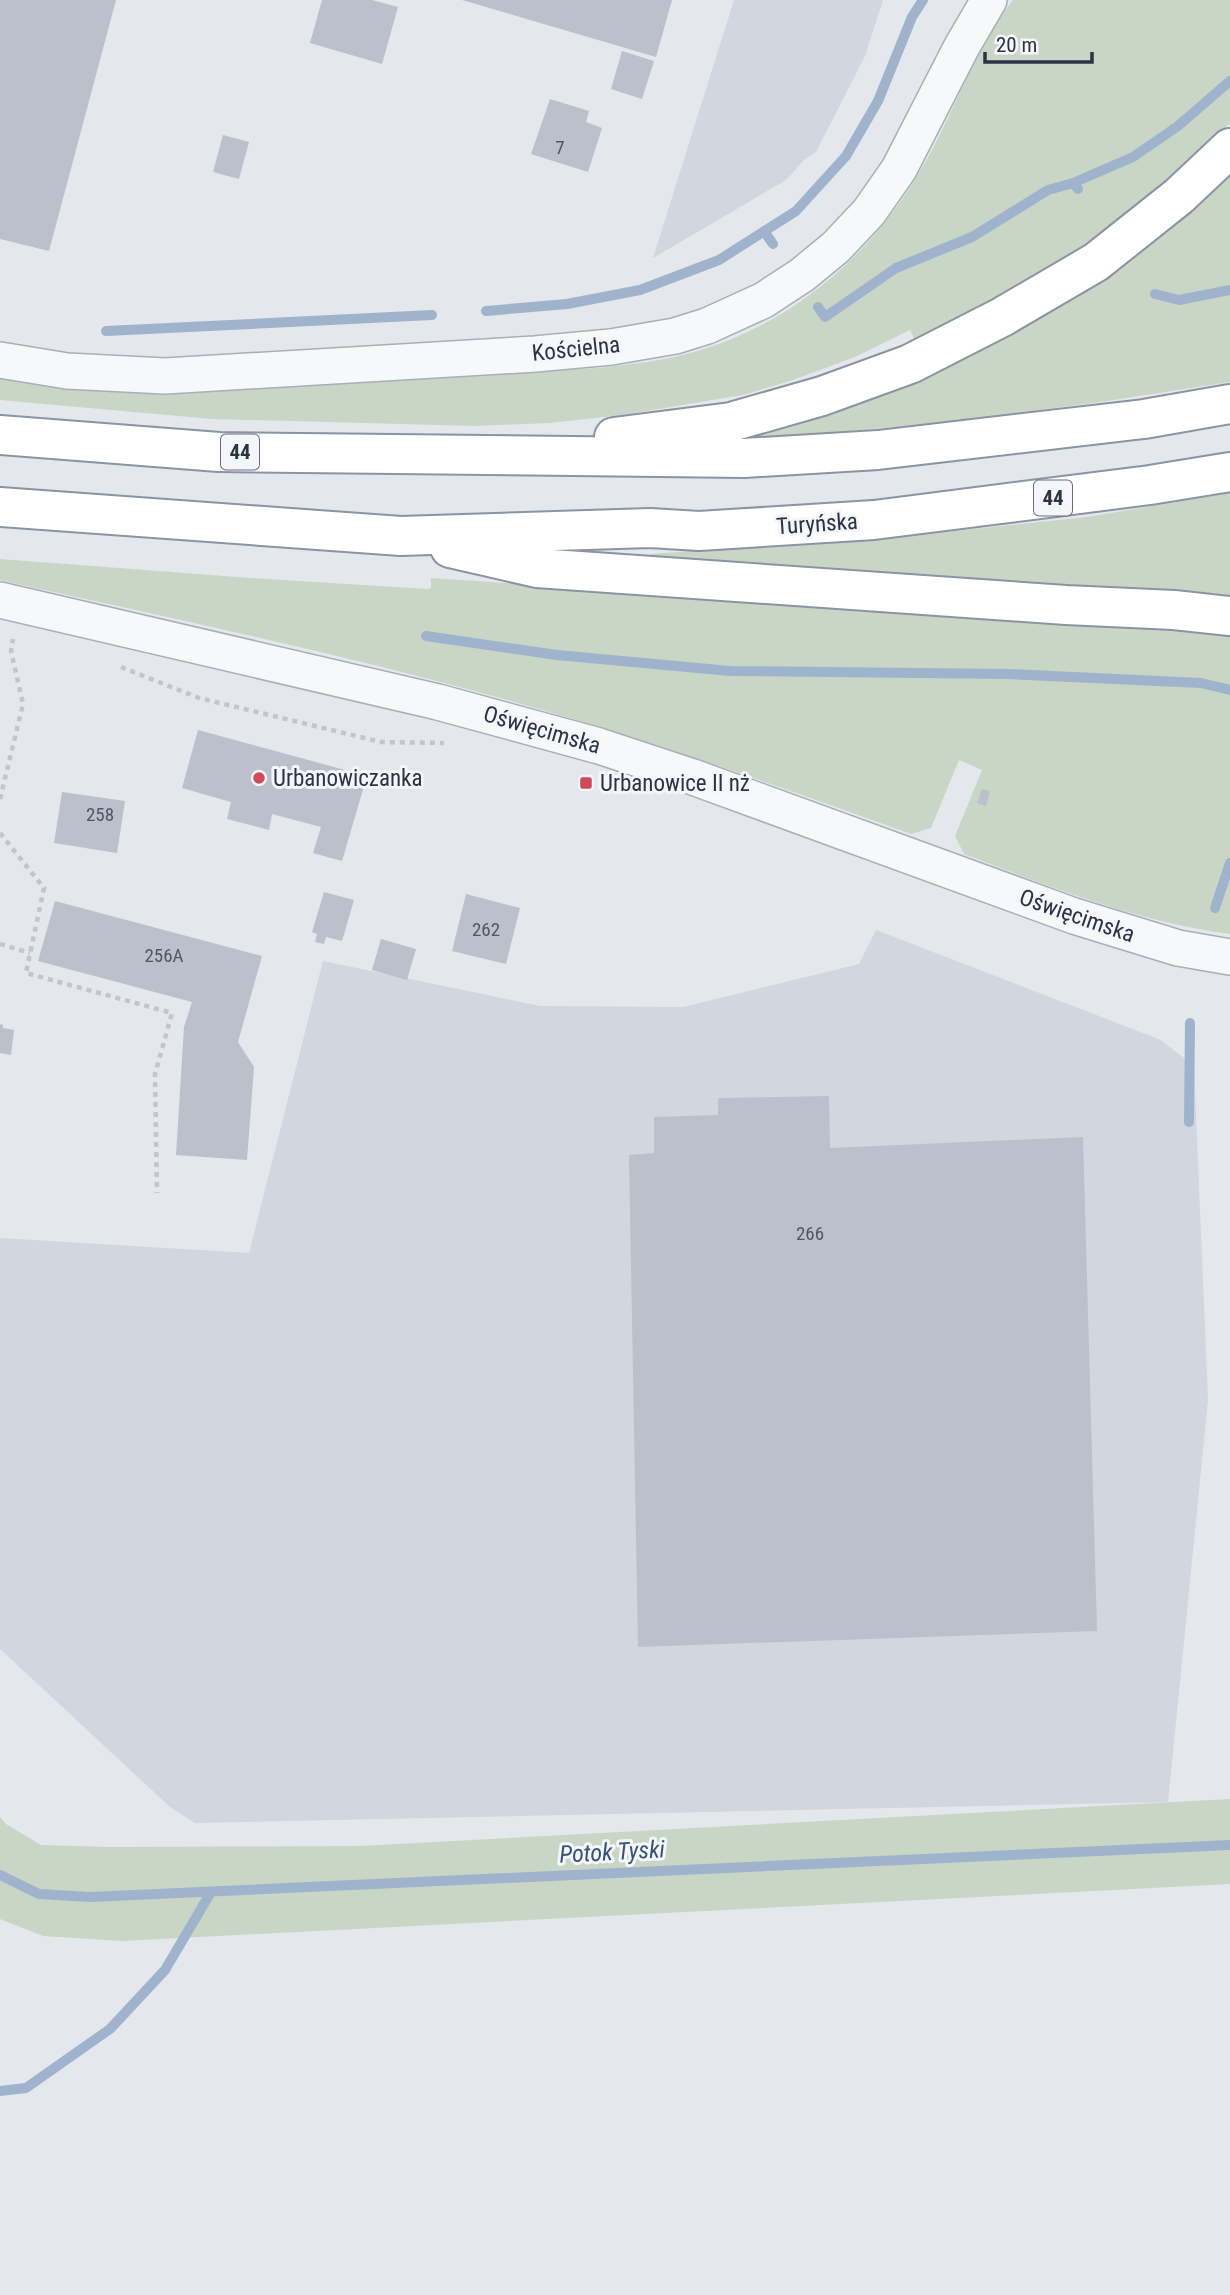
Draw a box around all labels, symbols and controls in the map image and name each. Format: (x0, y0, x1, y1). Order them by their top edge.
scale bar (985, 21, 1092, 65)
text: 20 m (996, 33, 1037, 57)
house number: 7 (555, 136, 565, 159)
street label: Kościelna (531, 331, 621, 367)
road number: 44 (221, 434, 259, 470)
road number: 44 (1034, 480, 1072, 516)
street label: Turyńska (775, 508, 859, 540)
street label: Oświęcimska (480, 700, 604, 760)
place label: Urbanowiczanka (273, 765, 422, 792)
marker: Urbanowiczanka (251, 770, 267, 786)
place label: Urbanowice II nż (600, 770, 750, 797)
marker: Urbanowice II nż (578, 775, 594, 791)
house number: 258 (86, 803, 114, 826)
street label: Oświęcimska (1016, 884, 1138, 948)
house number: 262 (472, 918, 500, 941)
house number: 256A (144, 944, 184, 967)
house number: 266 (796, 1222, 824, 1245)
water label: Potok Tyski (559, 1835, 666, 1869)

